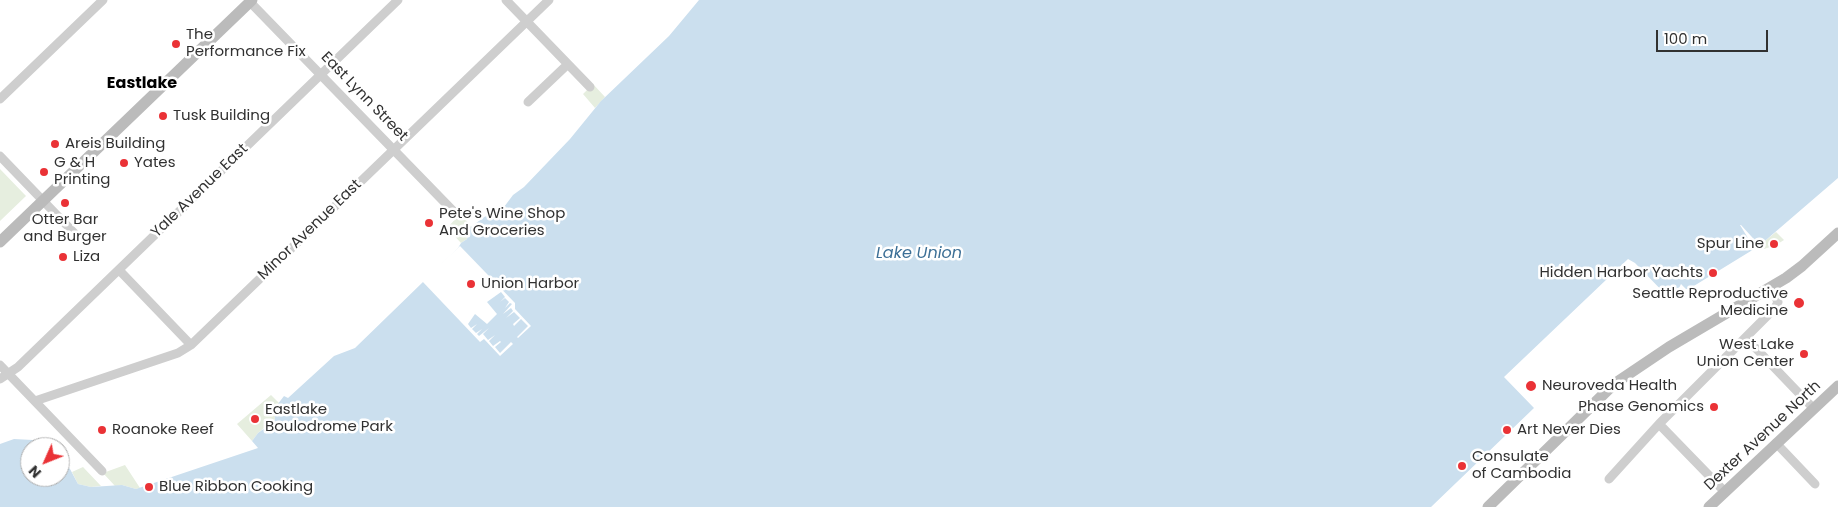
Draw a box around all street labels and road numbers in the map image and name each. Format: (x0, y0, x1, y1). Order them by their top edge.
street label: East Lynn Street (317, 49, 411, 145)
street label: Yale Avenue East (148, 140, 252, 242)
street label: Minor Avenue East (255, 176, 365, 284)
street label: Dexter Avenue North (1701, 377, 1825, 495)

